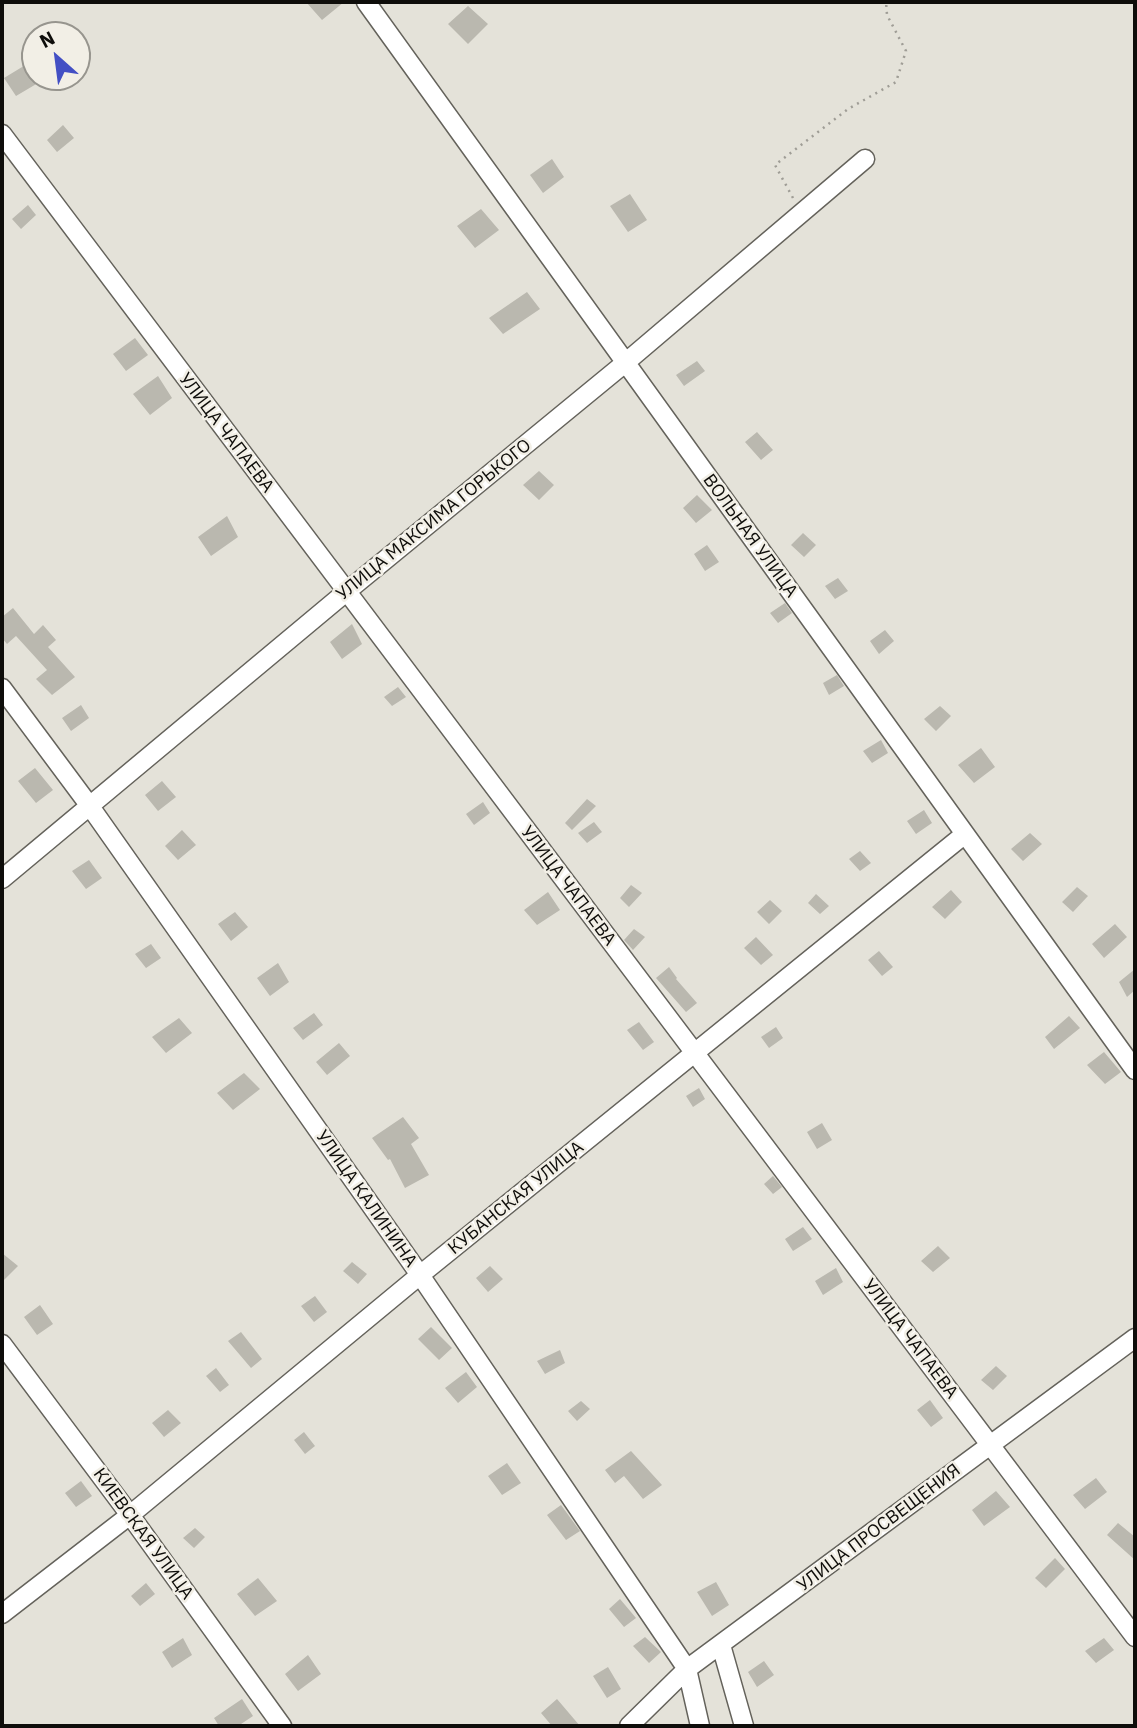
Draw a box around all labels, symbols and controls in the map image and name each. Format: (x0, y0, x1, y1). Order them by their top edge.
north arrow (21, 21, 91, 91)
text: N (35, 25, 59, 53)
street label: УЛИЦА ЧАПАЕВА (174, 369, 278, 497)
street label: УЛИЦА МАКСИМА ГОРЬКОГО (332, 435, 536, 605)
street label: ВОЛЬНАЯ УЛИЦА (698, 470, 802, 602)
street label: УЛИЦА ЧАПАЕВА (516, 822, 620, 950)
street label: УЛИЦА КАЛИНИНА (311, 1126, 421, 1272)
street label: КУБАНСКАЯ УЛИЦА (444, 1137, 588, 1259)
street label: УЛИЦА ЧАПАЕВА (858, 1275, 962, 1403)
street label: УЛИЦА ПРОСВЕЩЕНИЯ (793, 1460, 965, 1596)
street label: КИЕВСКАЯ УЛИЦА (88, 1464, 198, 1604)

